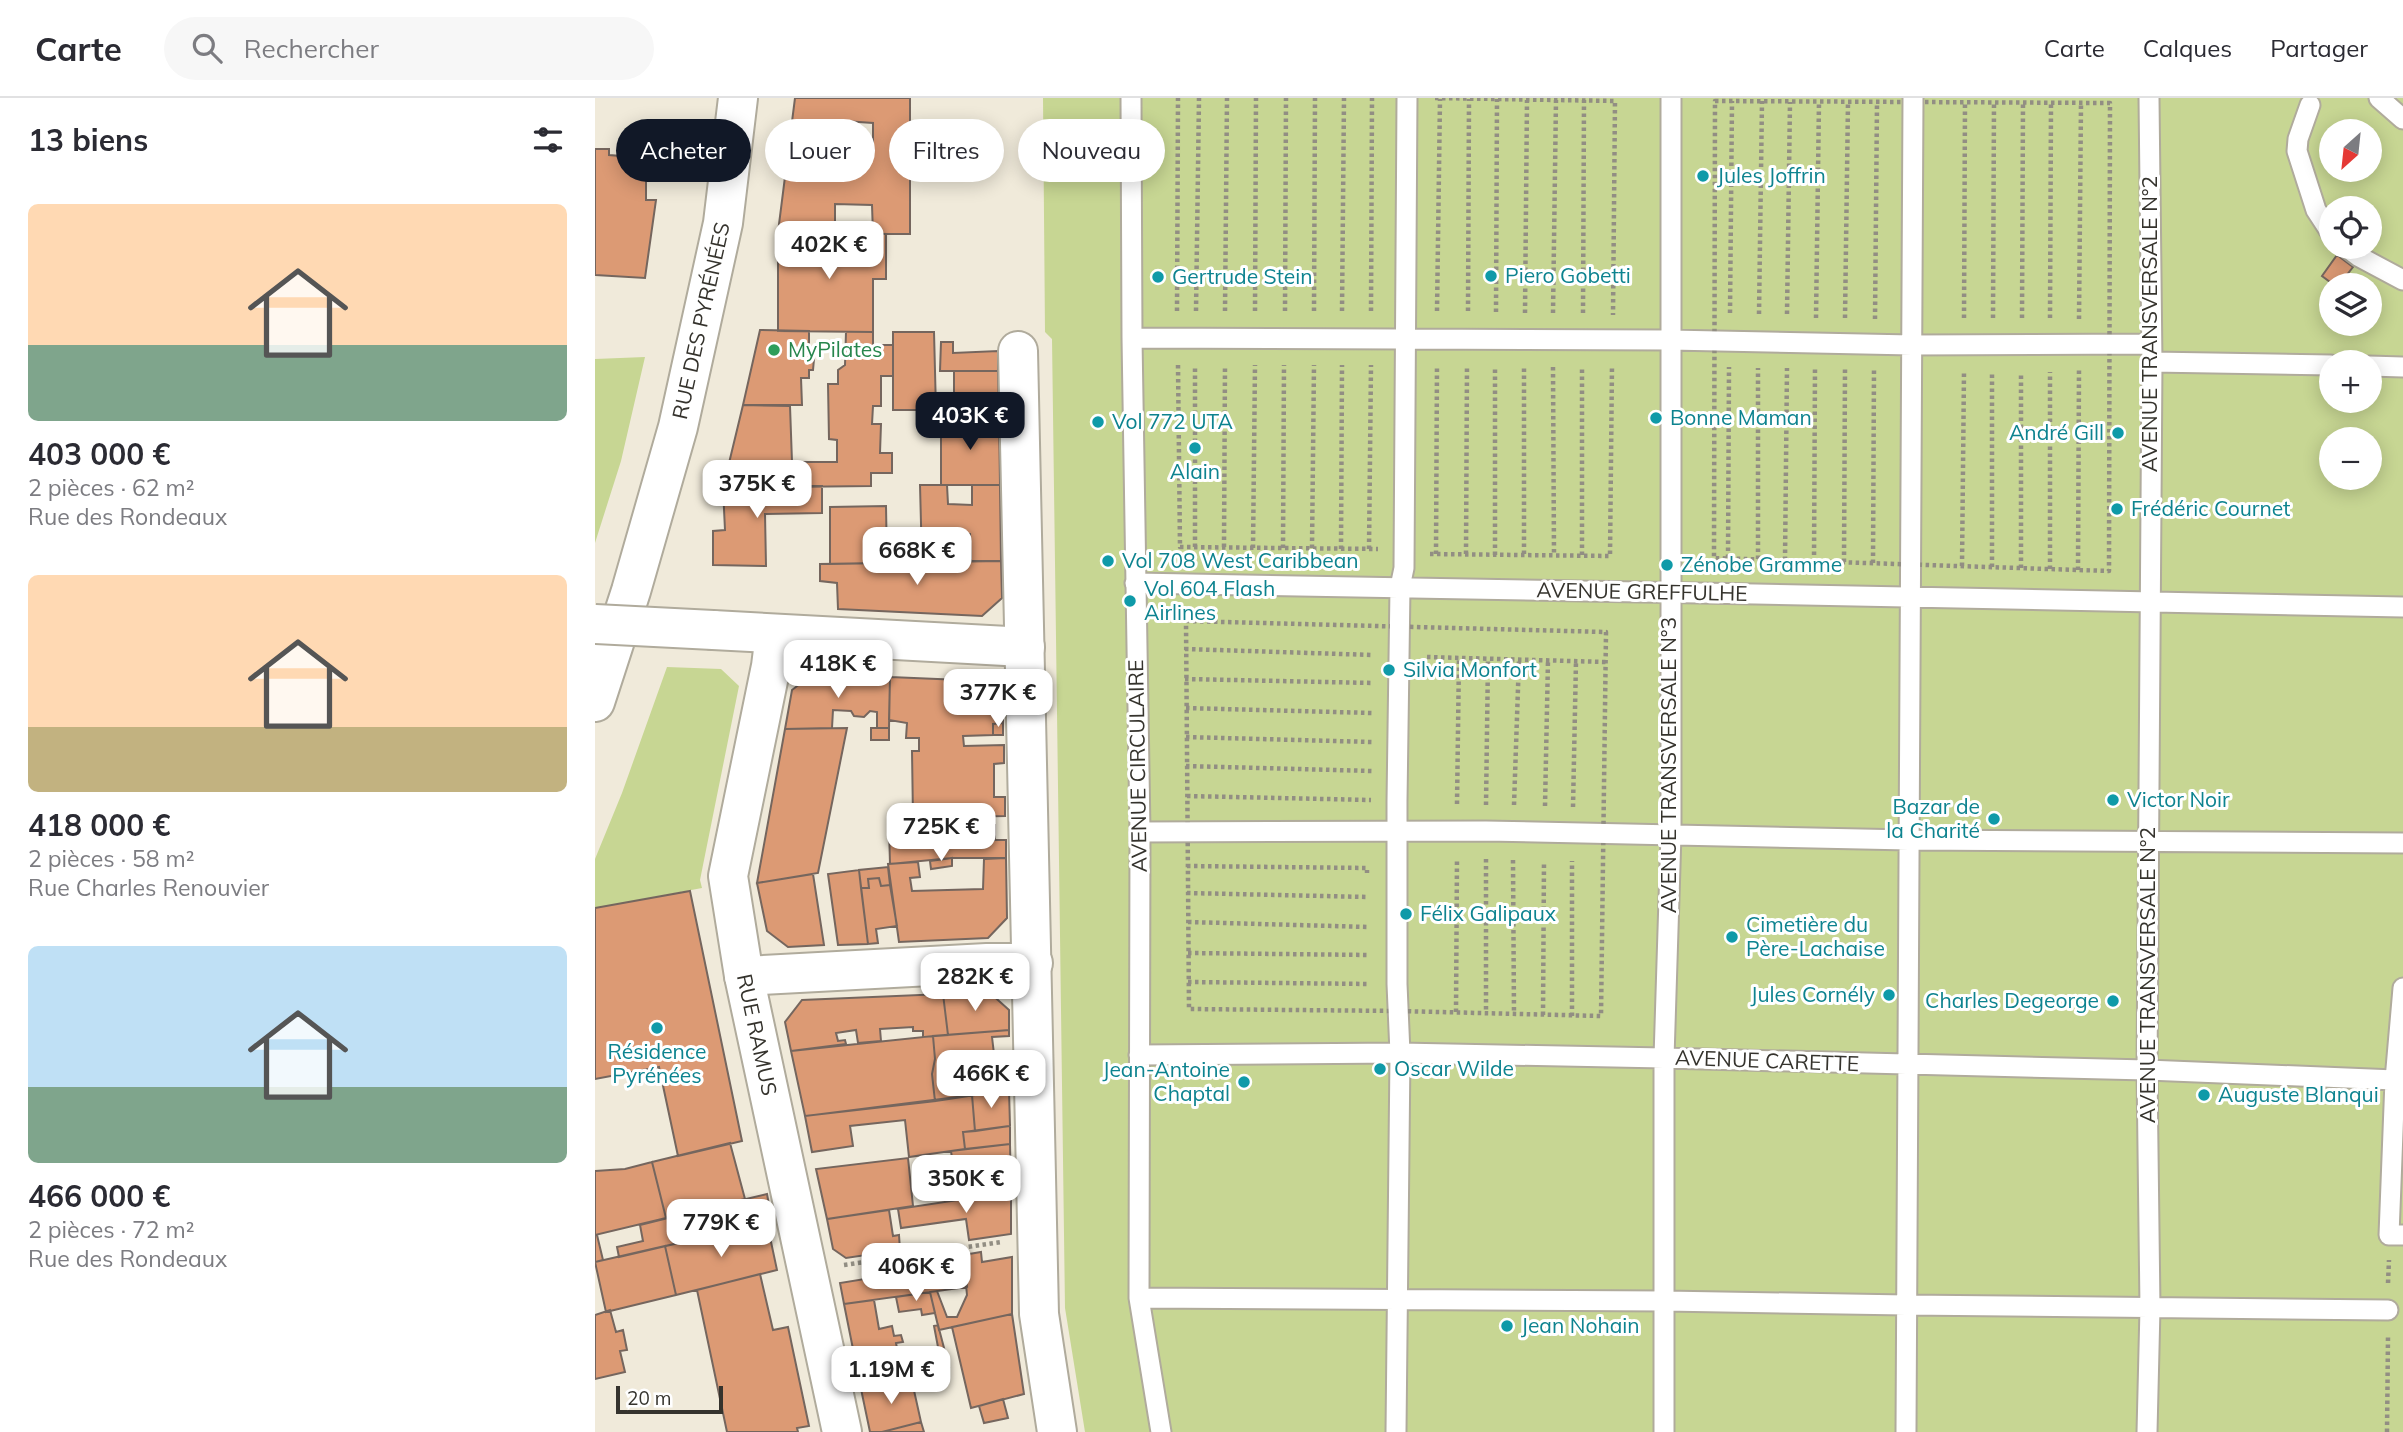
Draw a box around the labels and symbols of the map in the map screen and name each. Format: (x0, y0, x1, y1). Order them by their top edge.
north arrow (2319, 119, 2382, 182)
place label: Jules Joffrin (1717, 162, 1826, 188)
marker: Jules Joffrin (1695, 168, 1711, 184)
street label: AVENUE TRANSVERSALE N°2 (2136, 176, 2162, 472)
street label: RUE DES PYRÉNÉES (666, 220, 735, 422)
pin: 402K € (772, 222, 886, 281)
place label: Piero Gobetti (1505, 262, 1631, 288)
place label: Gertrude Stein (1172, 263, 1313, 289)
marker: Piero Gobetti (1483, 268, 1499, 284)
marker: Gertrude Stein (1150, 269, 1166, 285)
place label: MyPilates (788, 336, 883, 362)
marker: MyPilates (766, 342, 782, 358)
pin: 403K € (913, 392, 1027, 452)
place label: Bonne Maman (1670, 404, 1812, 430)
place label: Vol 772 UTA (1112, 408, 1234, 434)
marker: Bonne Maman (1648, 410, 1664, 426)
marker: Vol 772 UTA (1090, 414, 1106, 430)
place label: André Gill (2009, 419, 2104, 445)
marker: André Gill (2110, 425, 2126, 441)
marker: Alain (1187, 440, 1203, 456)
place label: Alain (1170, 458, 1220, 484)
pin: 375K € (700, 460, 814, 520)
place label: Frédéric Cournet (2131, 495, 2290, 521)
marker: Frédéric Cournet (2109, 501, 2125, 517)
pin: 668K € (860, 528, 974, 587)
place label: Vol 708 West Caribbean (1122, 547, 1359, 573)
place label: Zénobe Gramme (1681, 551, 1842, 577)
marker: Vol 708 West Caribbean (1100, 553, 1116, 569)
marker: Zénobe Gramme (1659, 557, 1675, 573)
place label: Vol 604 Flash Airlines (1144, 575, 1275, 625)
street label: AVENUE GREFFULHE (1536, 576, 1748, 606)
marker: Vol 604 Flash Airlines (1122, 593, 1138, 609)
street label: AVENUE TRANSVERSALE N°3 (1655, 617, 1681, 913)
pin: 418K € (781, 640, 895, 700)
place label: Silvia Monfort (1403, 656, 1537, 682)
street label: AVENUE CIRCULAIRE (1122, 659, 1152, 873)
marker: Silvia Monfort (1381, 662, 1397, 678)
pin: 377K € (941, 670, 1055, 729)
place label: Victor Noir (2127, 786, 2230, 812)
marker: Victor Noir (2105, 792, 2121, 808)
place label: Bazar de la Charité (1886, 793, 1980, 843)
pin: 725K € (884, 804, 998, 863)
marker: Bazar de la Charité (1986, 811, 2002, 827)
street label: AVENUE TRANSVERSALE N°2 (2134, 827, 2160, 1123)
place label: Félix Galipaux (1420, 900, 1556, 926)
marker: Félix Galipaux (1398, 906, 1414, 922)
place label: Cimetière du Père-Lachaise (1746, 911, 1885, 961)
marker: Cimetière du Père-Lachaise (1724, 929, 1740, 945)
pin: 282K € (918, 954, 1032, 1013)
street label: RUE RAMUS (732, 971, 783, 1098)
place label: Jules Cornély (1751, 981, 1875, 1007)
marker: Jules Cornély (1881, 987, 1897, 1003)
place label: Charles Degeorge (1925, 987, 2099, 1013)
marker: Charles Degeorge (2105, 993, 2121, 1009)
marker: Résidence Pyrénées (649, 1020, 665, 1036)
place label: Résidence Pyrénées (607, 1038, 707, 1088)
street label: AVENUE CARETTE (1675, 1044, 1860, 1076)
pin: 466K € (934, 1051, 1048, 1110)
place label: Oscar Wilde (1394, 1055, 1514, 1081)
place label: Jean-Antoine Chaptal (1102, 1056, 1230, 1106)
marker: Oscar Wilde (1372, 1061, 1388, 1077)
marker: Jean-Antoine Chaptal (1236, 1074, 1252, 1090)
place label: Auguste Blanqui (2218, 1081, 2379, 1107)
marker: Auguste Blanqui (2196, 1087, 2212, 1103)
pin: 350K € (909, 1156, 1023, 1215)
pin: 779K € (664, 1200, 778, 1259)
pin: 406K € (859, 1244, 973, 1303)
place label: Jean Nohain (1521, 1312, 1640, 1338)
marker: Jean Nohain (1499, 1318, 1515, 1334)
pin: 1.19M € (826, 1346, 956, 1406)
scale bar (616, 1383, 723, 1415)

